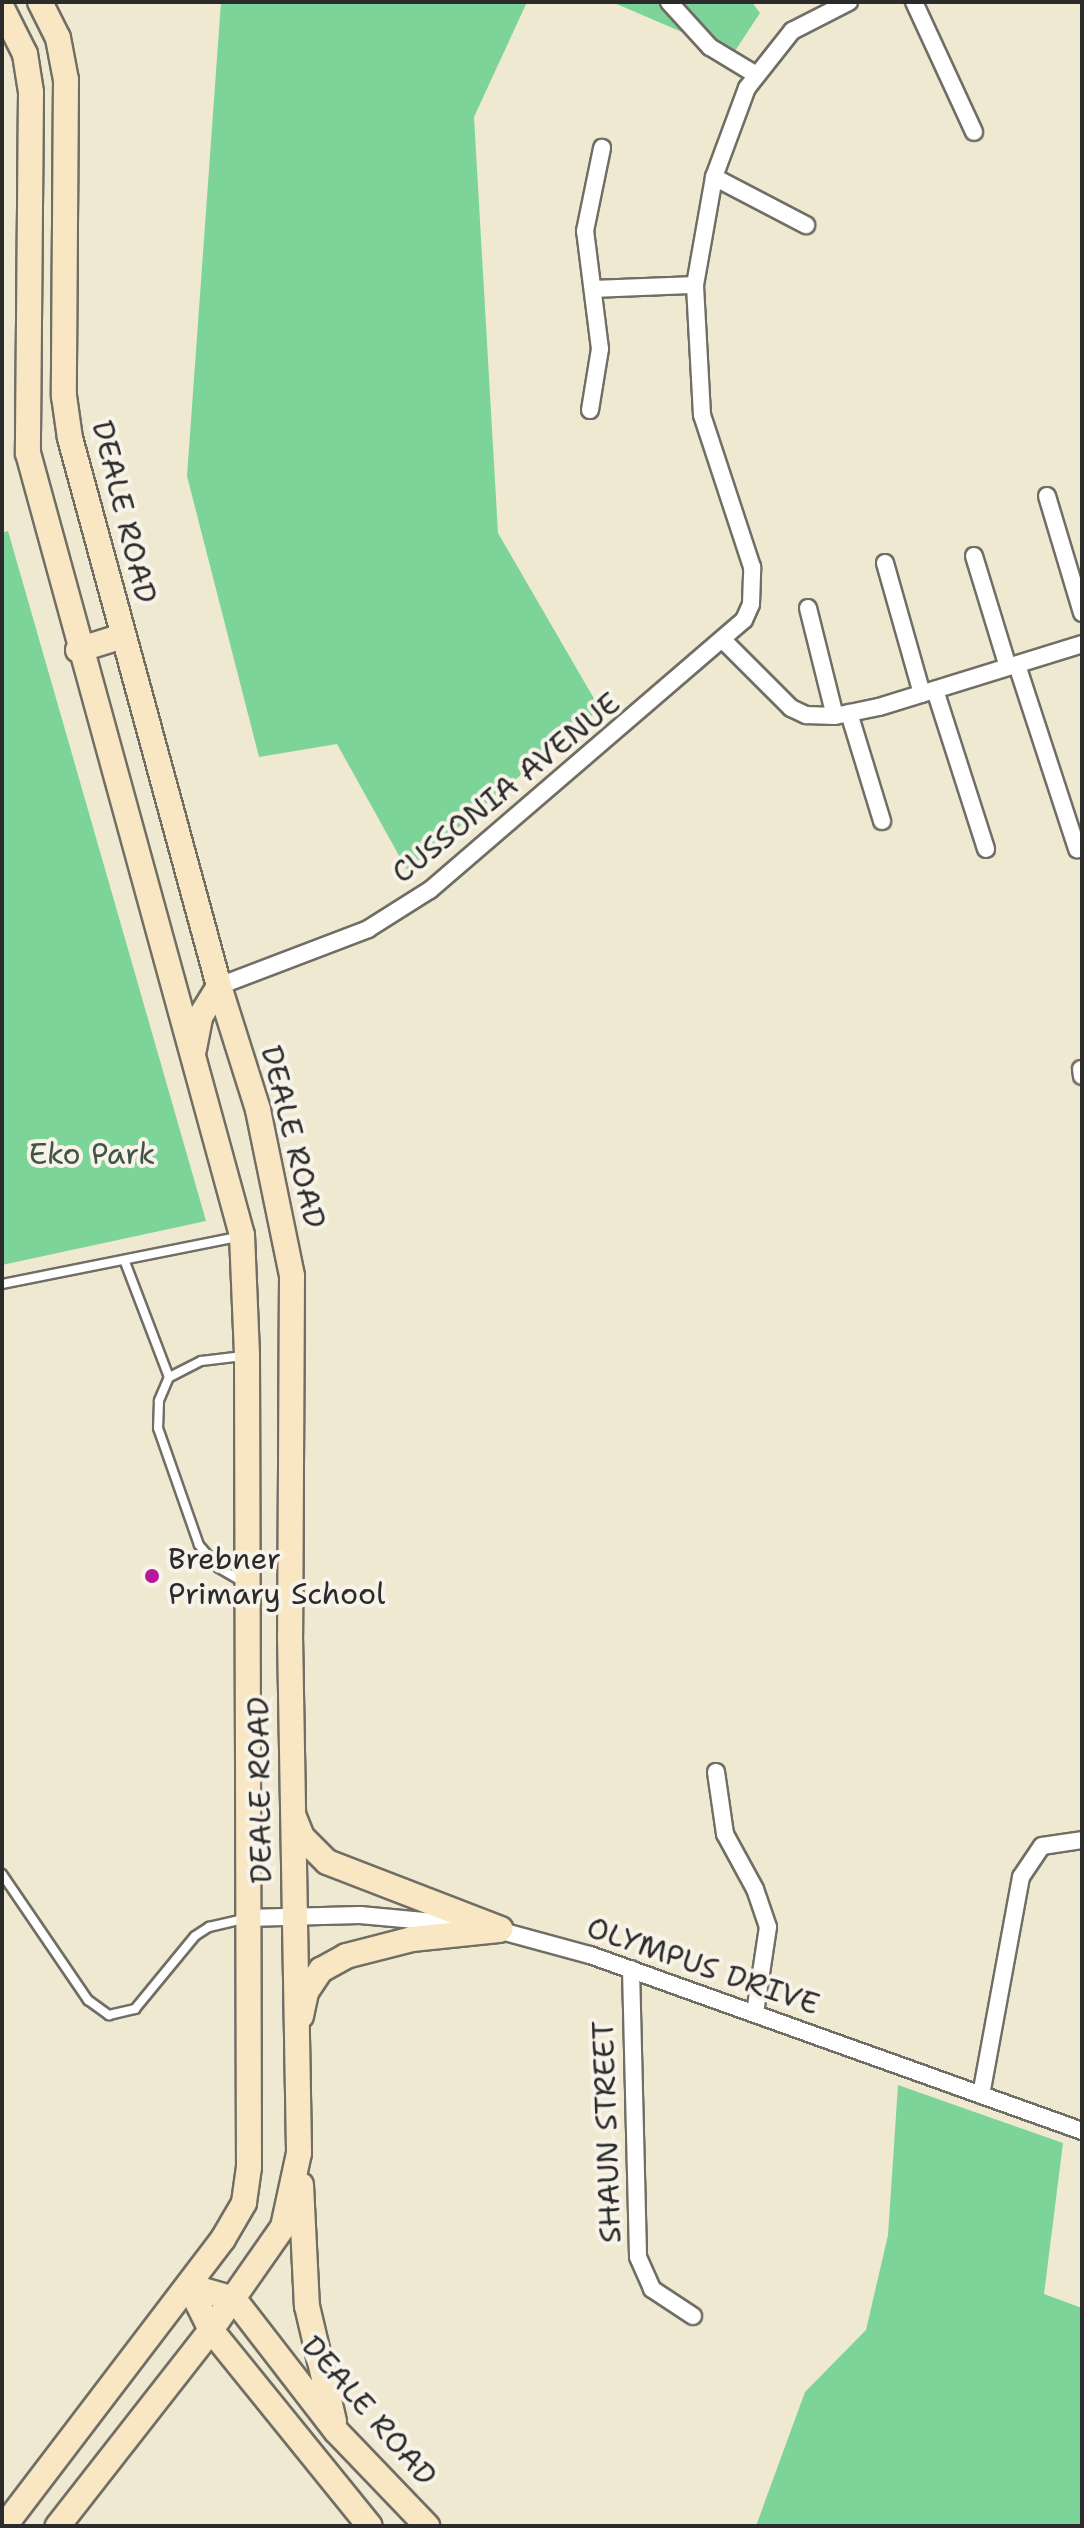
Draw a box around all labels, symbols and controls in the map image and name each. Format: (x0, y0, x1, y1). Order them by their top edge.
street label: DEALE ROAD (84, 417, 164, 607)
street label: CUSSONIA AVENUE (385, 685, 627, 891)
street label: DEALE ROAD (253, 1042, 333, 1232)
park label: Eko Park (29, 1136, 155, 1172)
place label: Brebner Primary School (168, 1541, 385, 1612)
marker: Brebner Primary School (143, 1567, 161, 1585)
street label: DEALE ROAD (240, 1696, 280, 1884)
street label: OLYMPUS DRIVE (582, 1909, 824, 2023)
street label: SHAUN STREET (585, 2020, 629, 2244)
street label: DEALE ROAD (294, 2329, 444, 2493)

